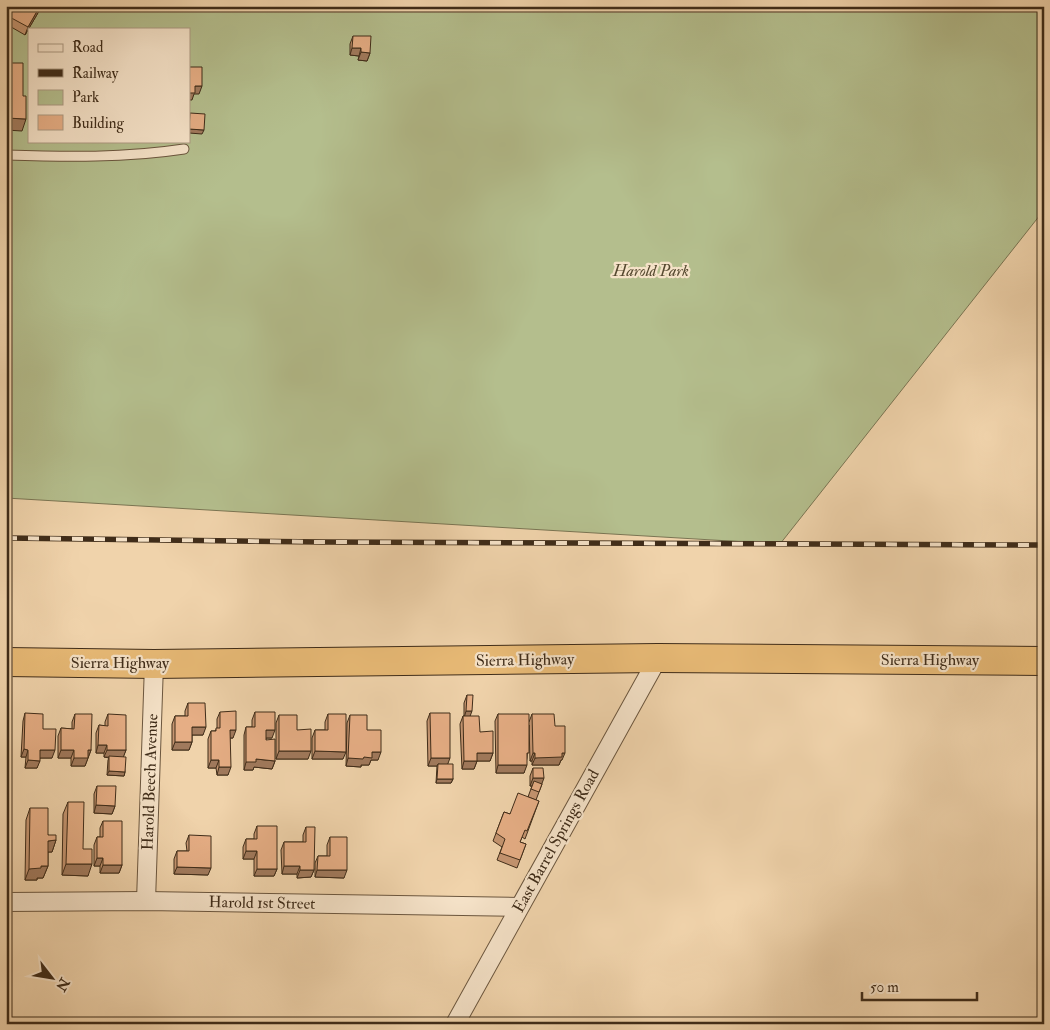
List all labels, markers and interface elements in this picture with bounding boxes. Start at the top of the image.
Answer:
legend [28,28,190,142]
text: Road [72,38,104,57]
text: Railway [72,64,119,83]
text: Park [72,88,99,107]
text: Building [72,114,124,133]
park label: Harold Park [612,261,689,281]
street label: Sierra Highway [476,649,575,671]
street label: Sierra Highway [881,650,980,670]
street label: Sierra Highway [71,653,170,673]
street label: Harold Beech Avenue [138,713,162,851]
street label: East Barrel Springs Road [508,766,605,917]
street label: Harold 1st Street [208,892,316,914]
north arrow [28,952,78,1002]
scale bar [862,970,978,1002]
text: N [52,974,74,995]
text: 50 m [870,978,899,997]

